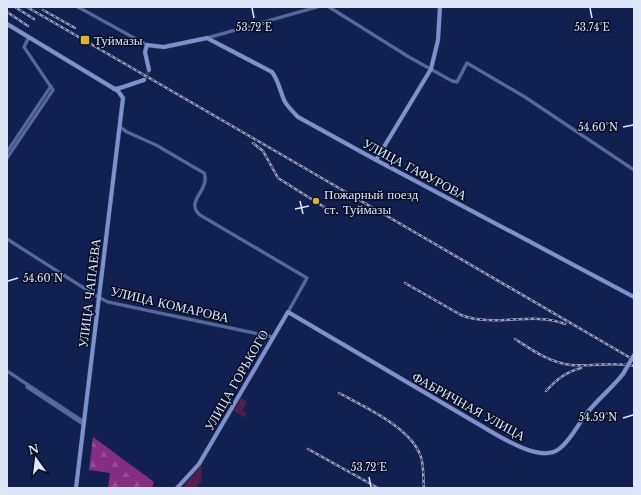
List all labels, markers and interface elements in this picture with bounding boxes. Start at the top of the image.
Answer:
text: 53.72°E [236,21,272,34]
text: 53.74°E [574,21,610,34]
place label: Туймазы [94,32,143,49]
marker: Туймазы [79,34,91,46]
text: 54.60°N [578,121,618,134]
street label: УЛИЦА ГАФУРОВА [360,135,470,204]
place label: Пожарный поезд ст. Туймазы [324,186,419,218]
marker: Пожарный поезд ст. Туймазы [311,196,321,206]
street label: УЛИЦА ЧАПАЕВА [74,237,105,349]
text: 54.60°N [23,272,63,285]
street label: УЛИЦА КОМАРОВА [109,283,231,327]
street label: УЛИЦА ГОРЬКОГО [201,327,272,434]
street label: ФАБРИЧНАЯ УЛИЦА [409,368,529,445]
text: 54.59°N [579,411,617,424]
north arrow [16,439,56,479]
text: N [27,441,41,457]
text: 53.72°E [351,461,387,474]

